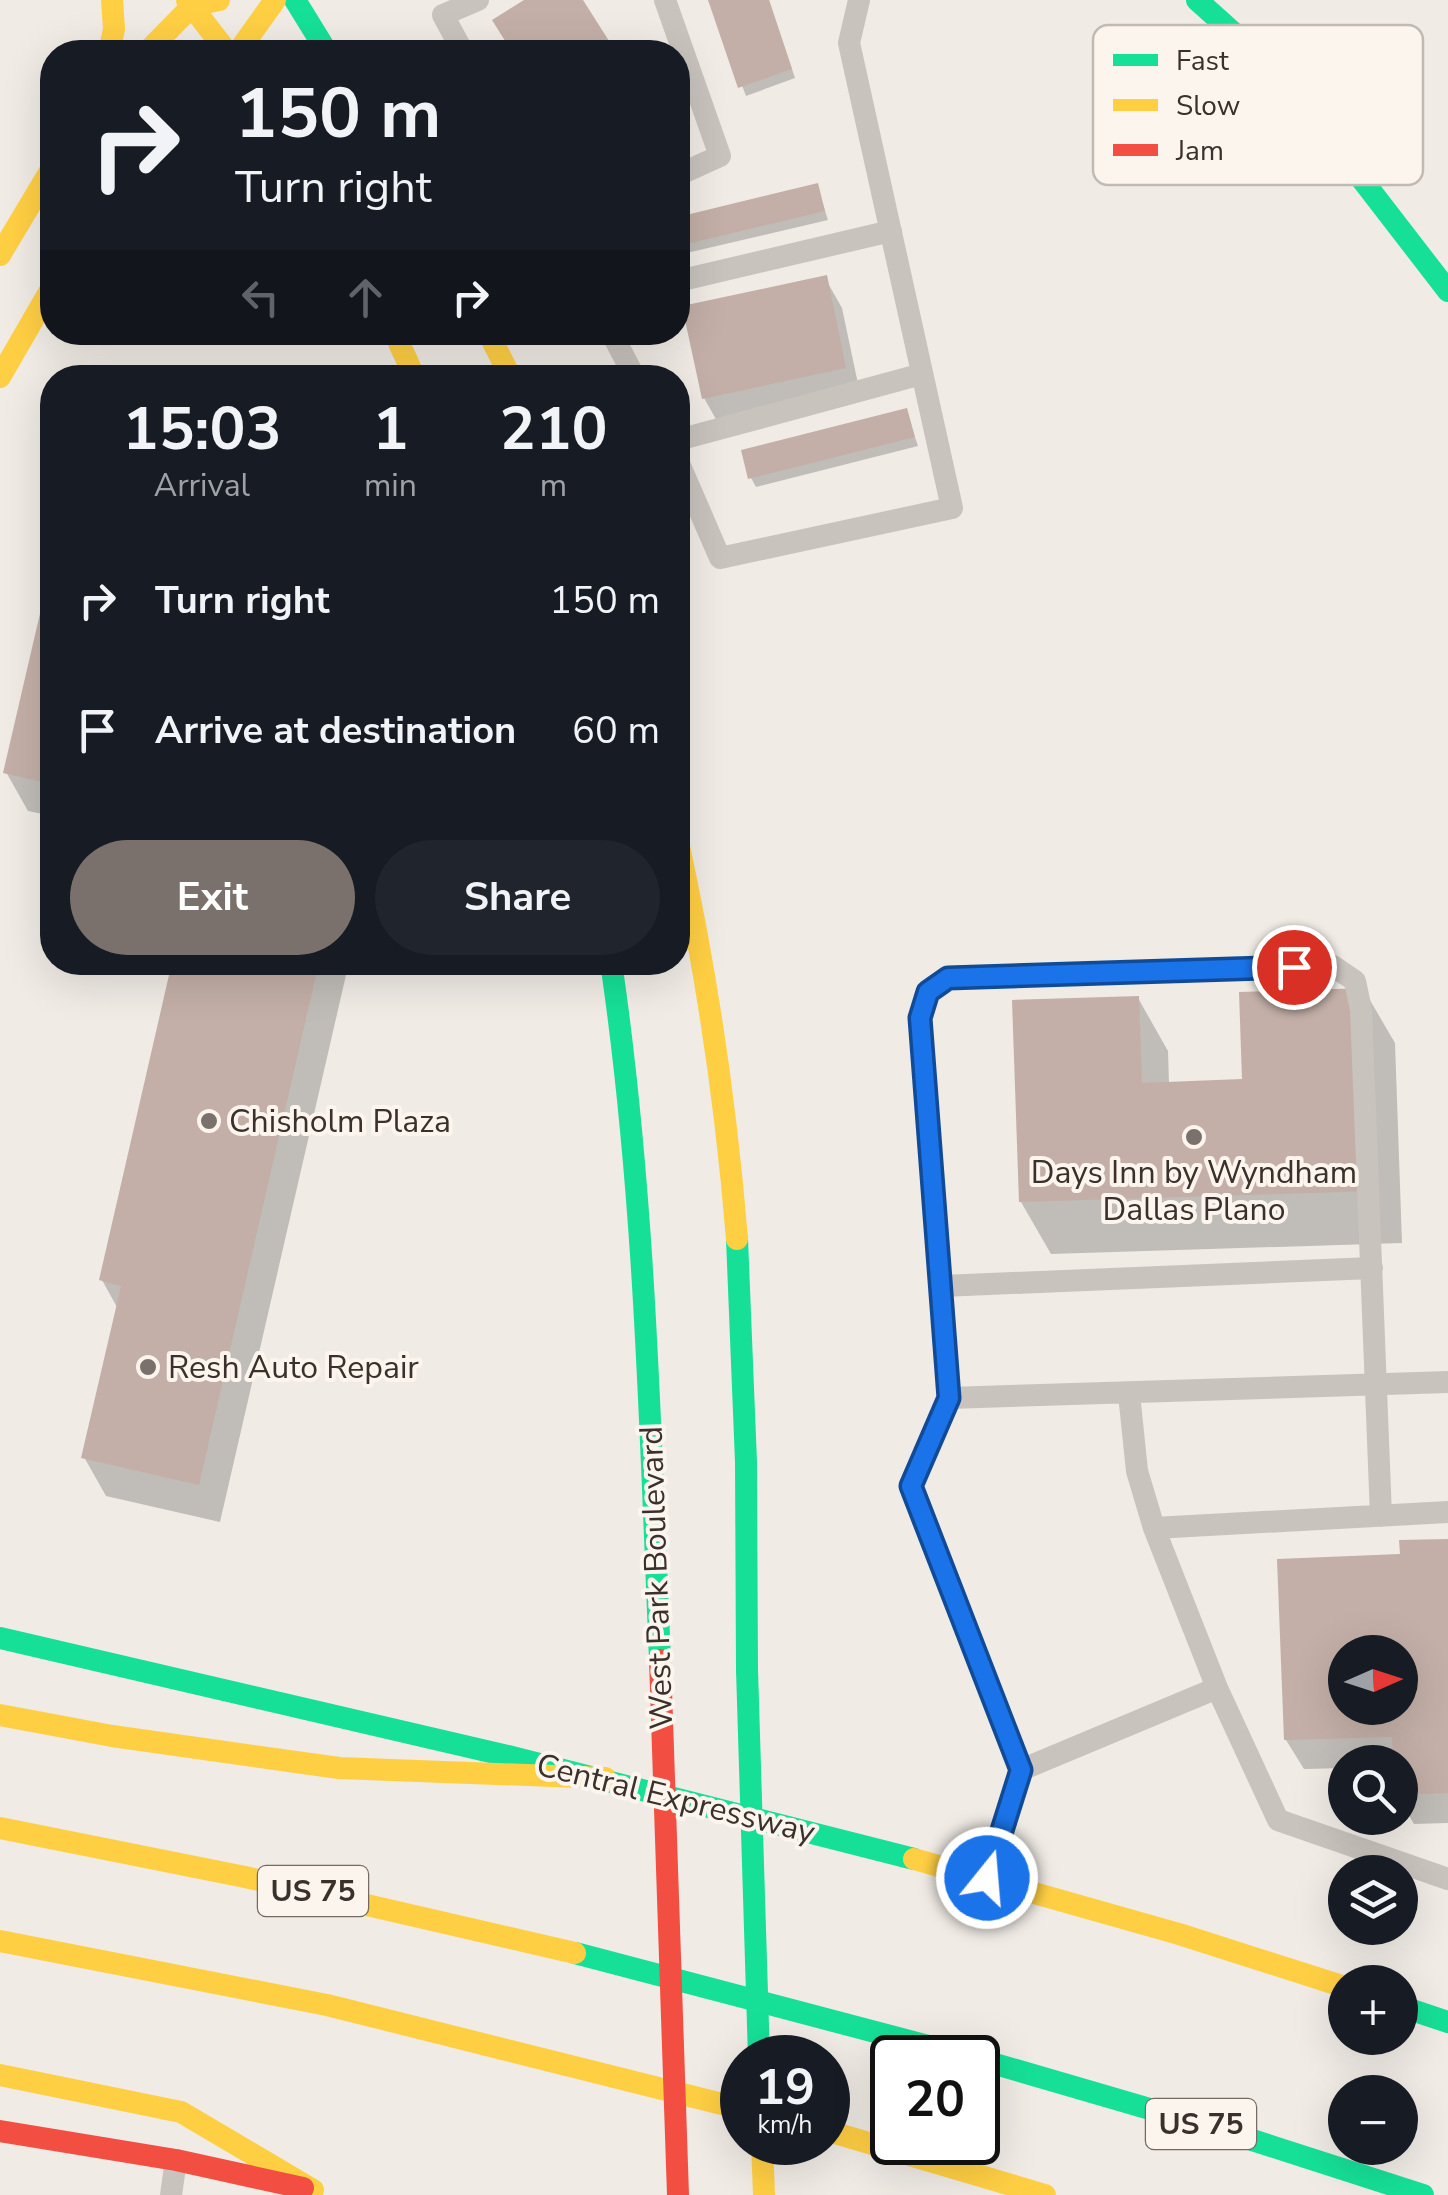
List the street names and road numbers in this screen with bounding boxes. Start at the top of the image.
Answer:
street label: West Park Boulevard [630,1425,683,1730]
street label: Central Expressway [532,1743,820,1854]
road number: US 75 [258,1866,368,1916]
road number: US 75 [1146,2099,1256,2149]

